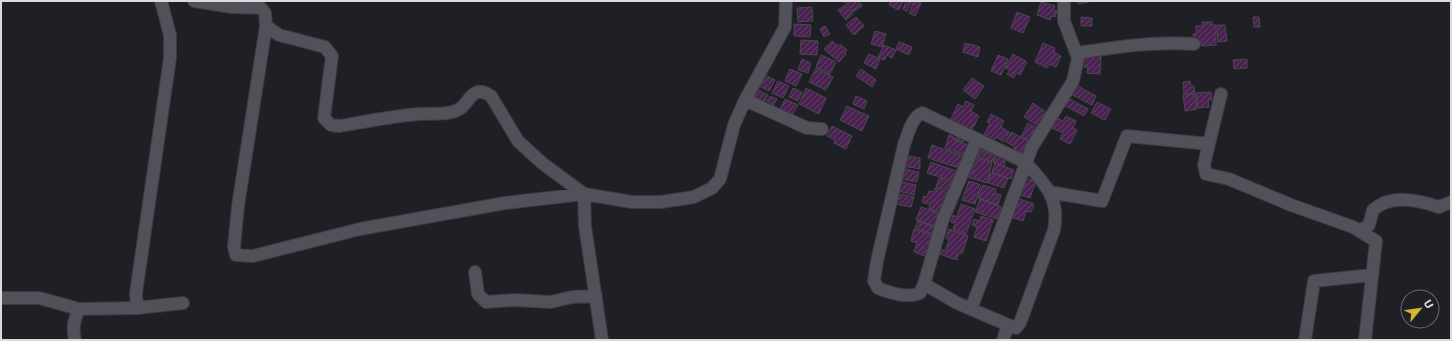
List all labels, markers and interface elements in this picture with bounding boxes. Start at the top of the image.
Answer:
north arrow [1400,289,1440,329]
text: U [1422,297,1437,311]

